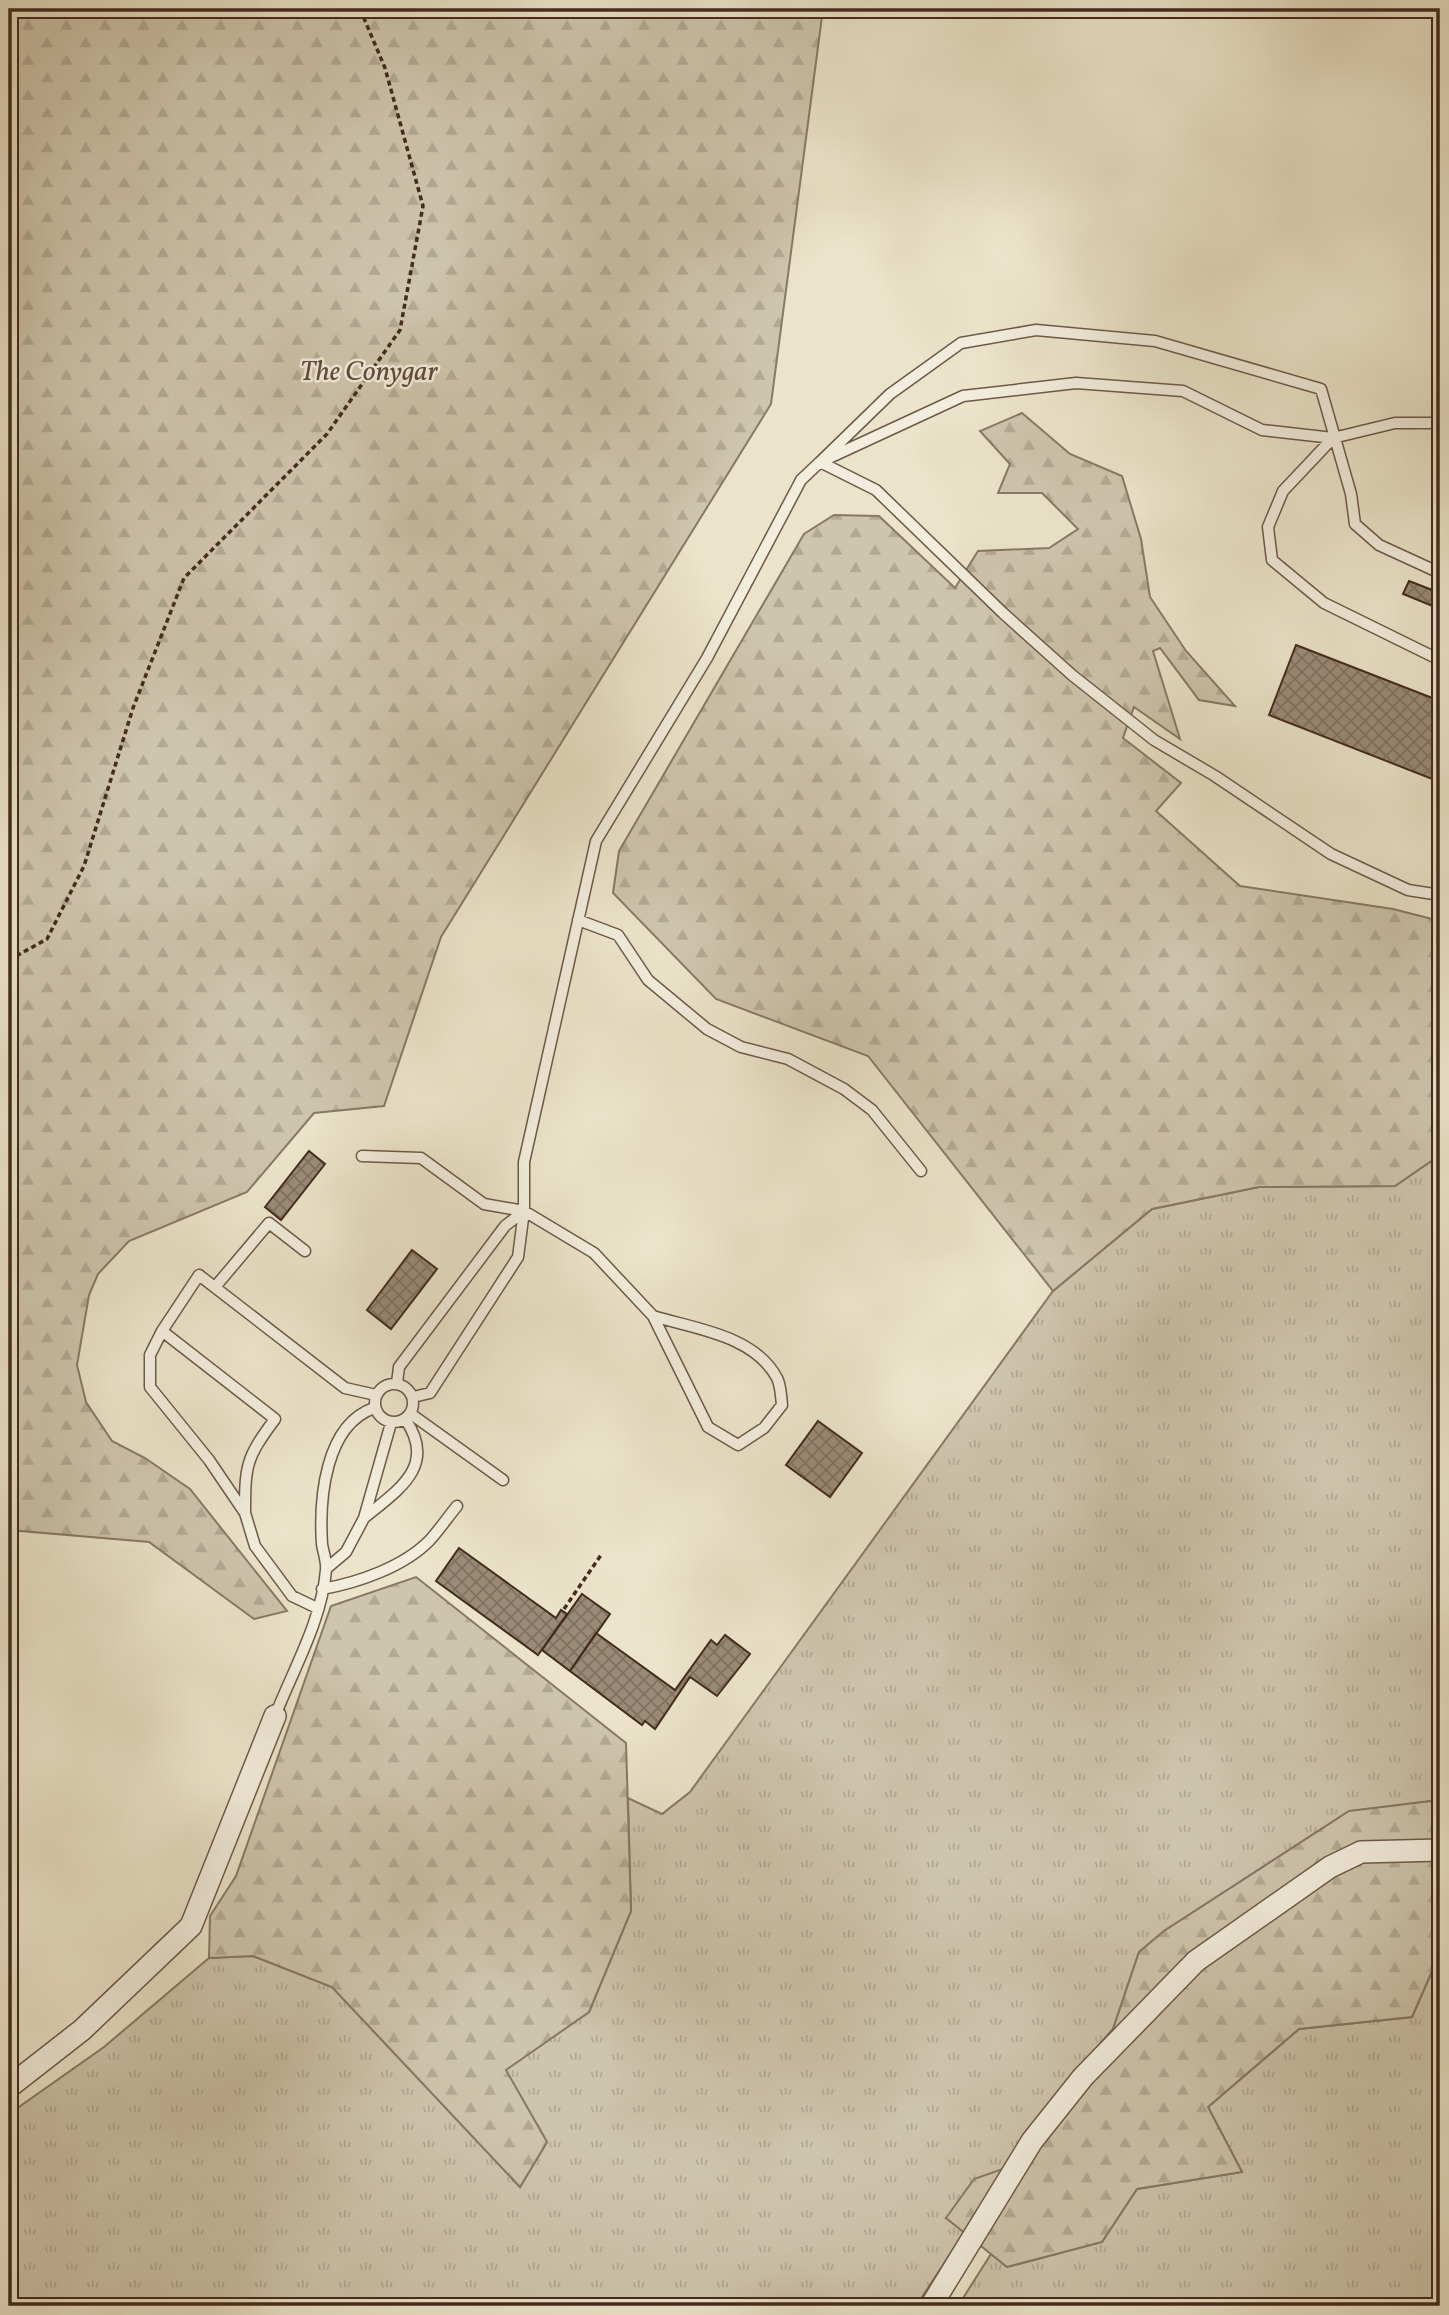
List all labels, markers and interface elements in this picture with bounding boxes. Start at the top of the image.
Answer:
park label: The Conygar [300,353,439,392]

